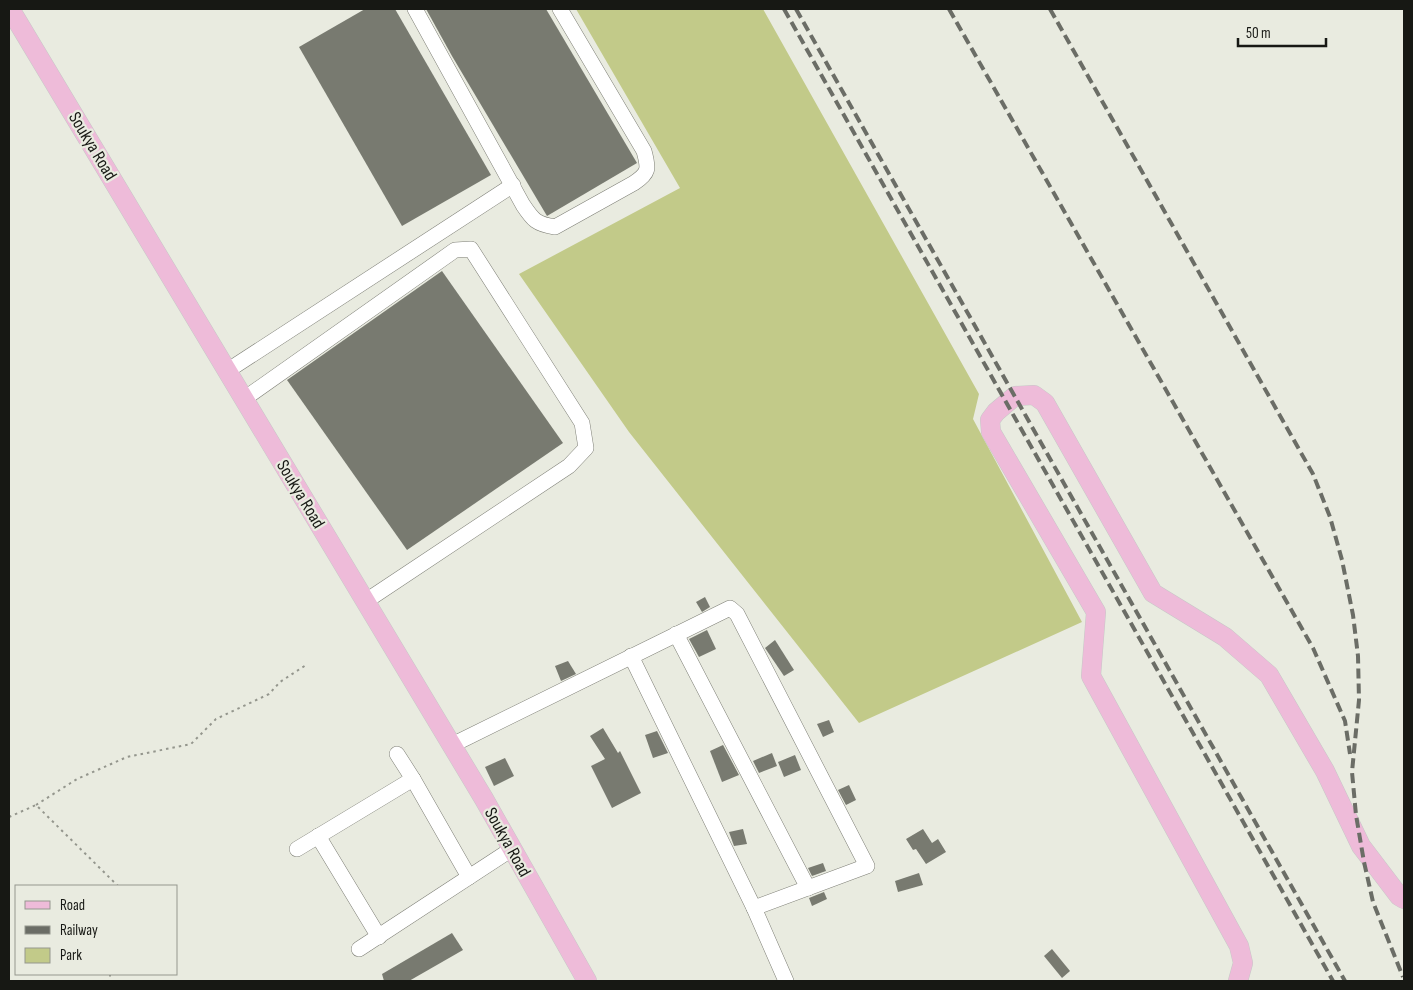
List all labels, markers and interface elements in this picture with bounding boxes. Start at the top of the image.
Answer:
scale bar [1238,15,1326,47]
text: 50 m [1246,24,1271,43]
street label: Soukya Road [64,108,121,184]
street label: Soukya Road [272,456,329,532]
street label: Soukya Road [480,804,535,881]
legend [15,885,178,975]
text: Road [60,896,85,915]
text: Railway [60,921,98,940]
text: Park [60,946,82,965]

